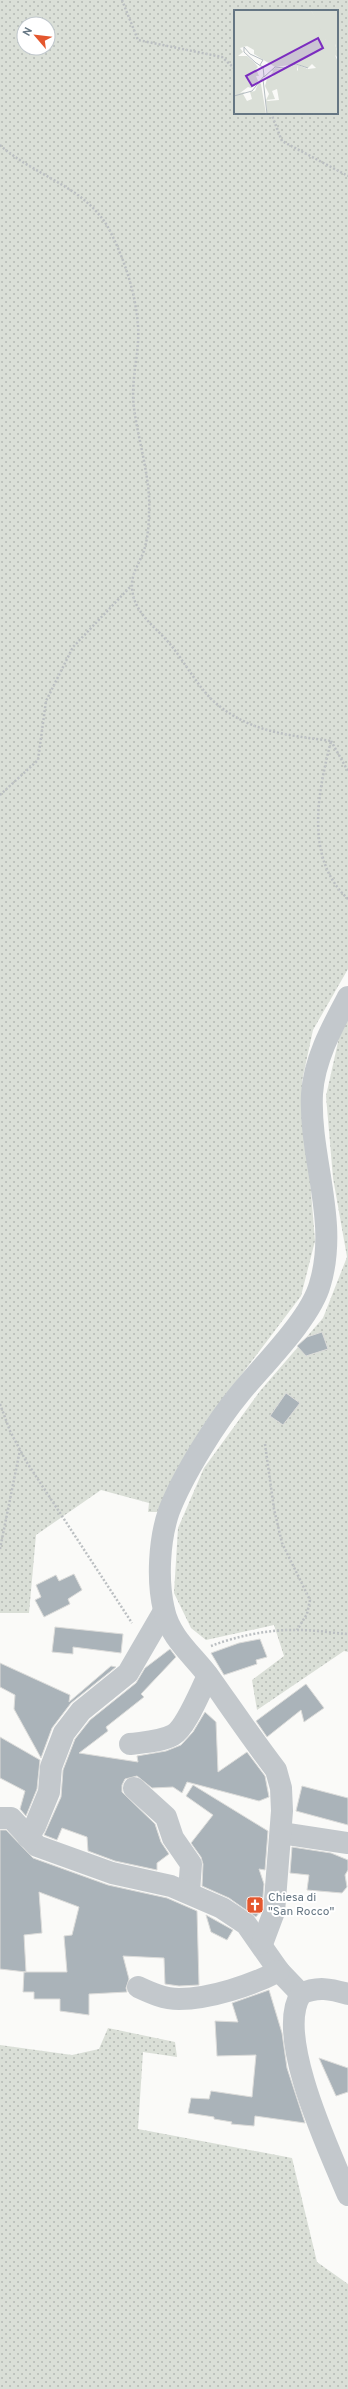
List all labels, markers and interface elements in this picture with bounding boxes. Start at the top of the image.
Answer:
inset map [234,10,338,114]
north arrow [16,16,56,56]
text: N [20,25,36,39]
place label: Chiesa di "San Rocco" [268,1890,335,1920]
church icon: Chiesa di "San Rocco" [245,1895,265,1915]

